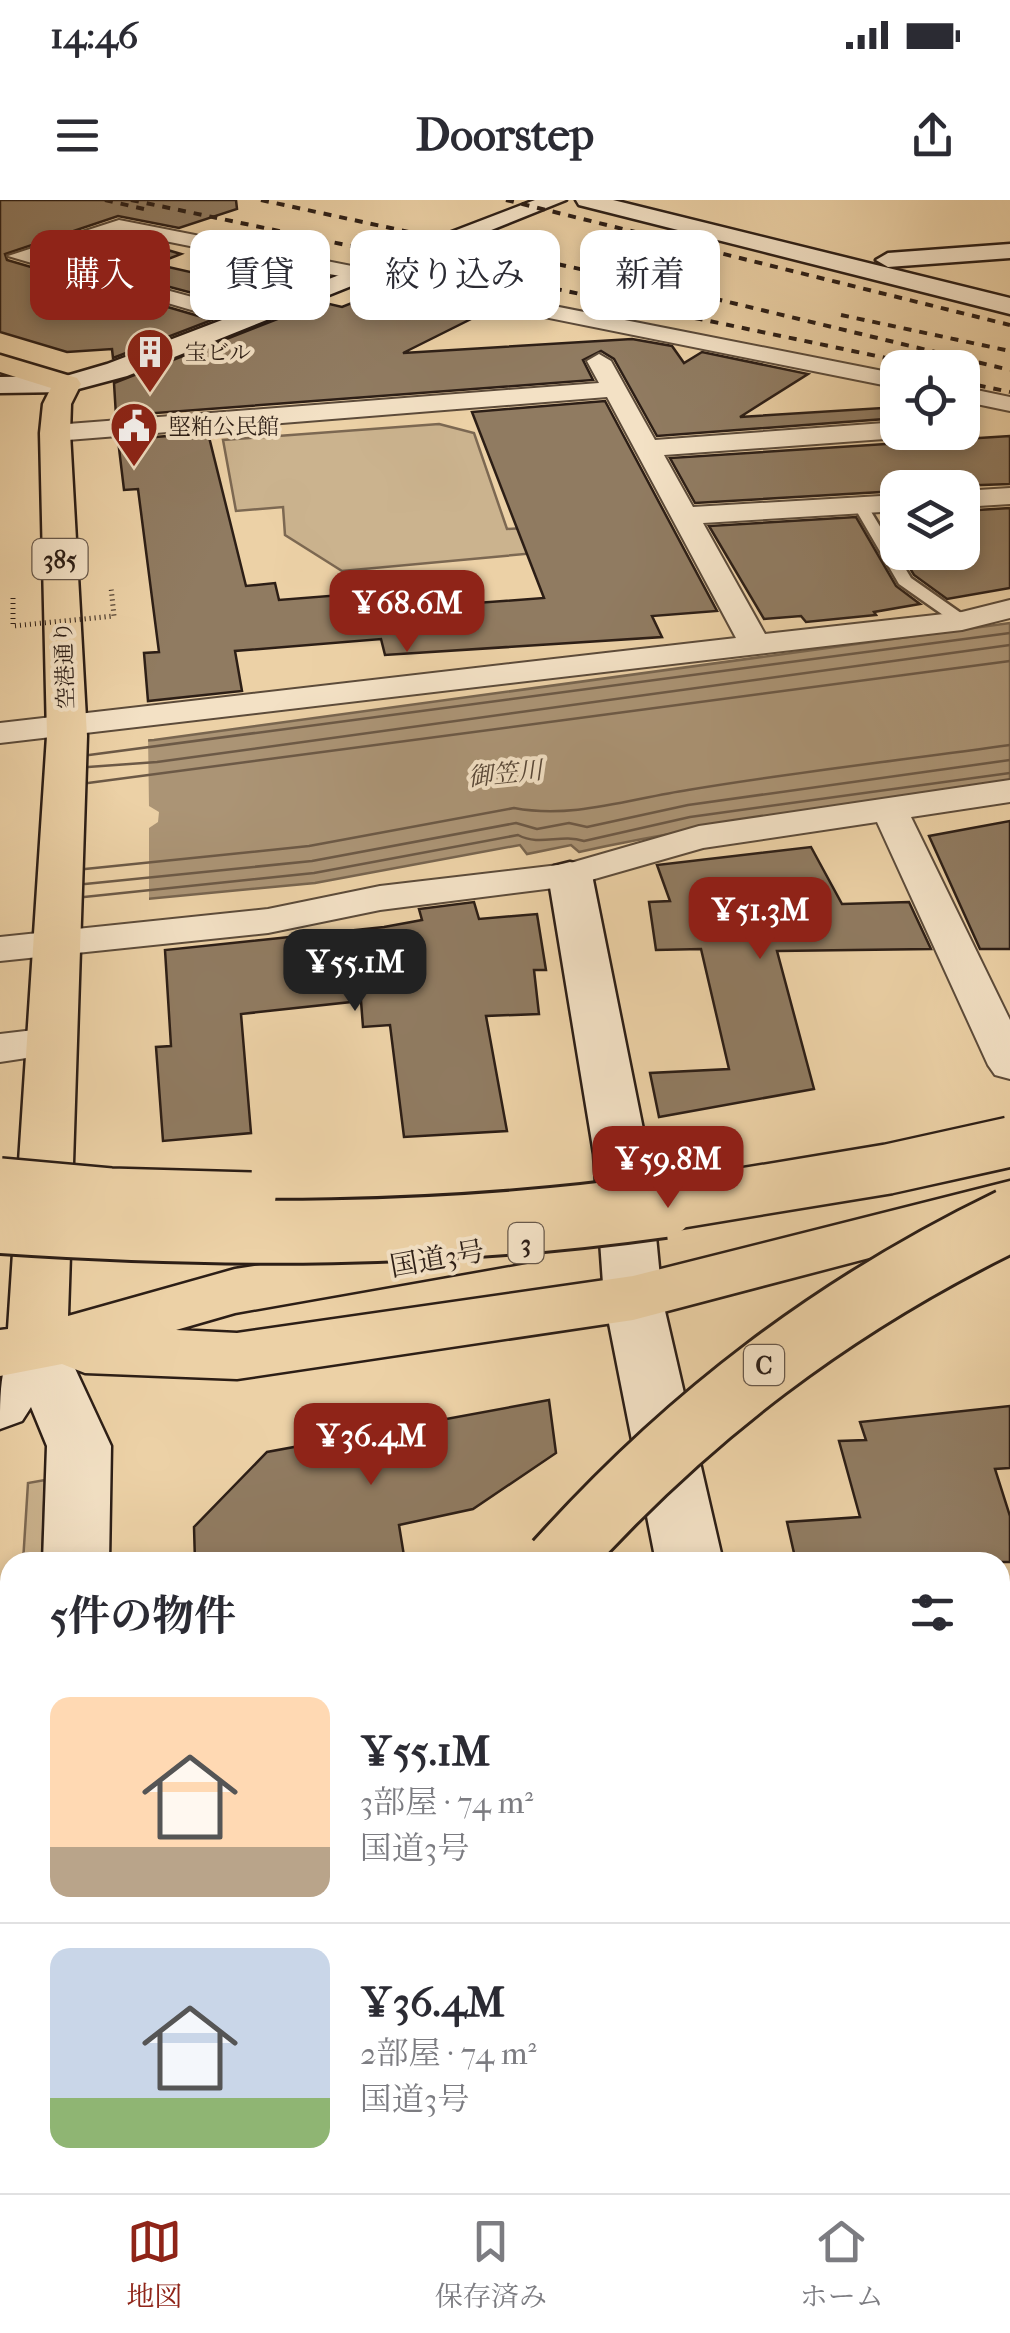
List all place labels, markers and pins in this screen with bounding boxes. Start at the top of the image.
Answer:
building icon: 宝ビル [124,326,176,394]
place label: 宝ビル [185,340,251,366]
public building icon: 堅粕公民館 [108,400,160,468]
place label: 堅粕公民館 [169,414,279,440]
pin: ¥68.6M [326,570,488,655]
pin: ¥51.3M [679,877,841,962]
pin: ¥55.1M [274,929,436,1014]
pin: ¥59.8M [587,1126,749,1211]
pin: ¥36.4M [290,1403,452,1488]

